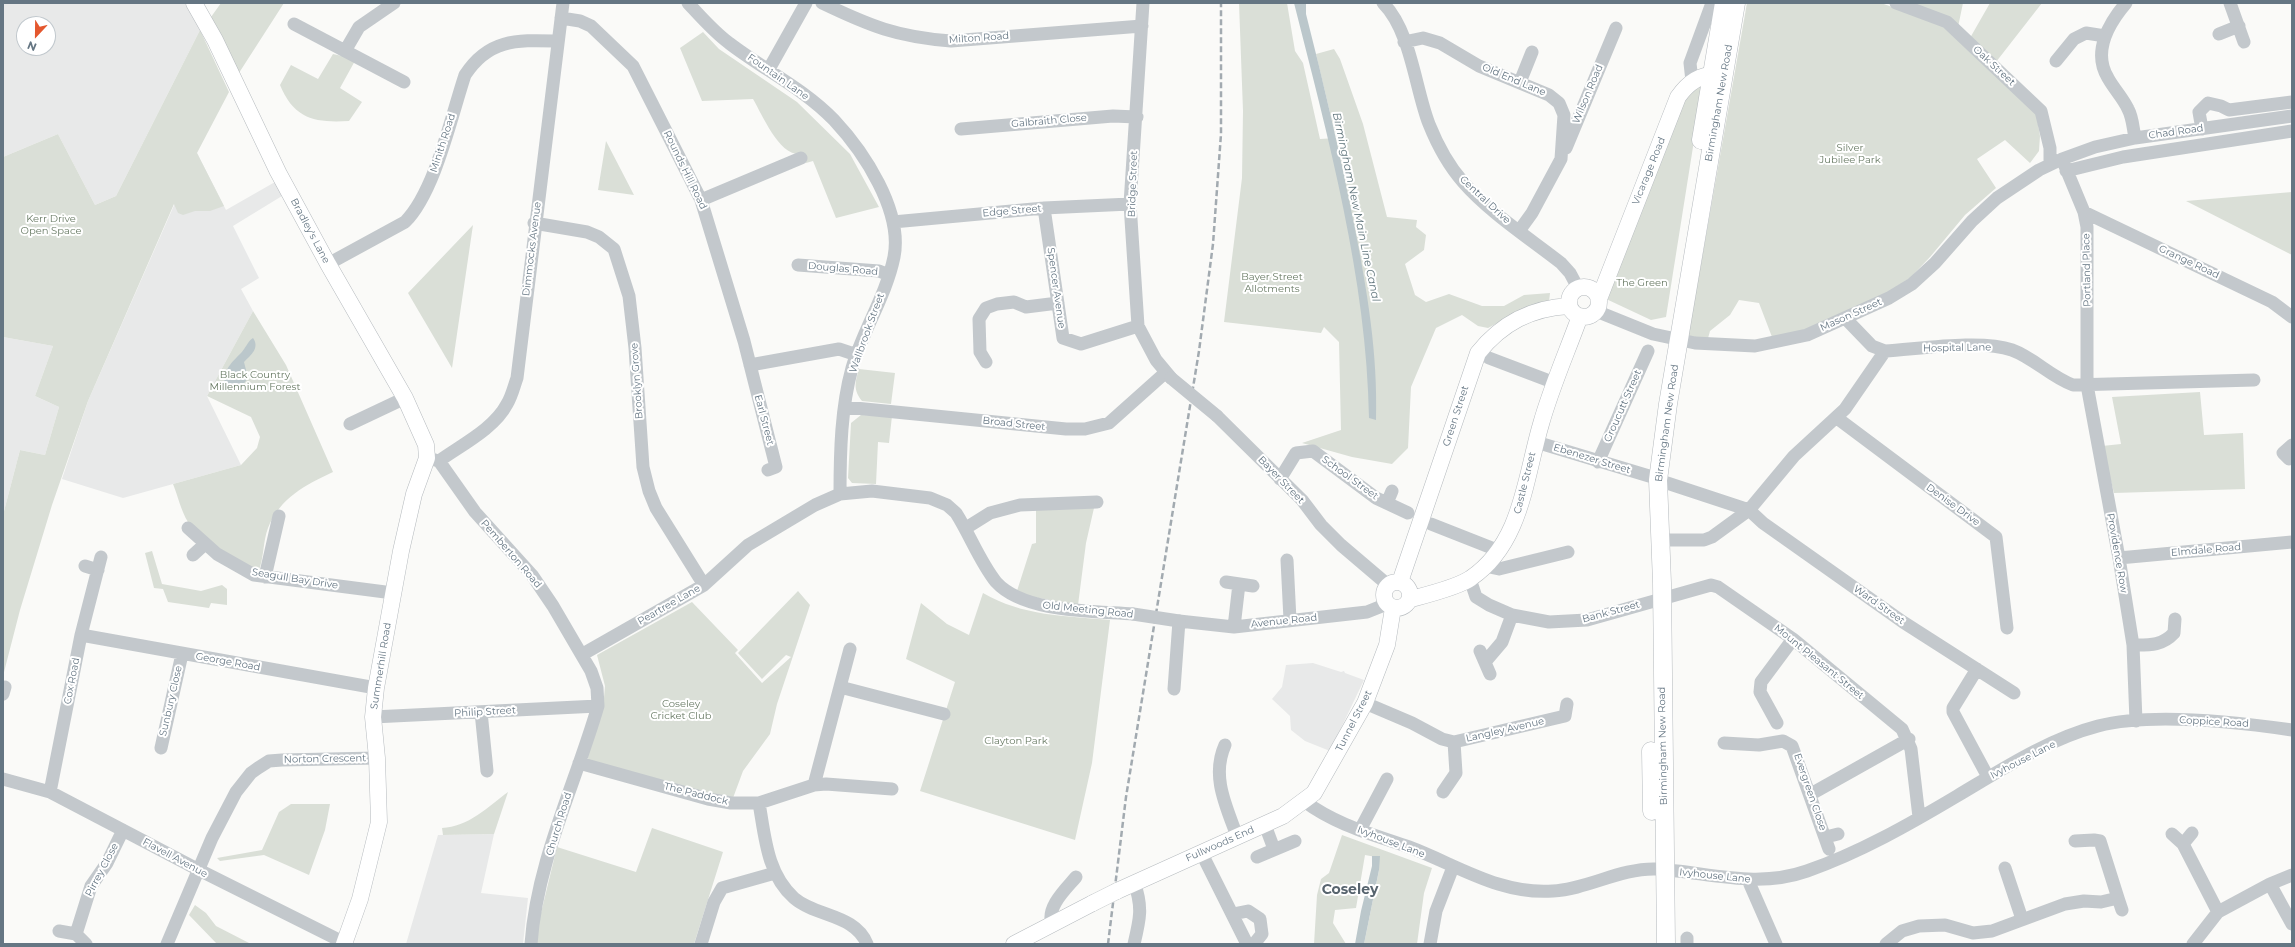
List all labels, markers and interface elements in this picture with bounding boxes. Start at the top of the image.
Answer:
north arrow [16,16,56,56]
street label: Milton Road [948,30,1010,46]
text: N [25,38,39,54]
street label: Oak Street [1970,43,2018,89]
street label: Birmingham New Road [1703,44,1735,162]
street label: Fountain Lane [745,51,811,103]
street label: Old End Lane [1480,61,1548,99]
street label: Wilson Road [1570,63,1606,125]
water label: Birmingham New Main Line Canal [1329,111,1383,303]
street label: Minith Road [428,112,458,174]
street label: Galbraith Close [1011,112,1087,130]
street label: Chad Road [2148,122,2204,142]
street label: Rounds Hill Road [661,129,709,211]
street label: Vicarage Road [1630,135,1668,207]
park label: Silver Jubilee Park [1819,142,1881,166]
street label: Bridge Street [1126,150,1140,218]
street label: Central Drive [1457,174,1513,226]
street label: Bradley's Lane [288,196,332,266]
street label: Dimmocks Avenue [520,201,544,297]
street label: Edge Street [982,202,1042,220]
park label: Kerr Drive Open Space [21,213,81,236]
street label: Portland Place [2080,233,2094,307]
street label: Grange Road [2157,243,2221,281]
street label: Spencer Avenue [1044,247,1068,329]
street label: Douglas Road [807,260,879,278]
park label: Bayer Street Allotments [1241,271,1303,294]
park label: The Green [1616,277,1668,289]
street label: Wallbrook Street [847,292,887,374]
street label: Mason Street [1818,296,1884,334]
street label: Hospital Lane [1923,341,1991,355]
street label: Brooklyn Grove [628,342,646,420]
street label: Birmingham New Road [1653,363,1681,483]
street label: Groucutt Street [1602,368,1644,444]
park label: Black Country Millennium Forest [209,369,301,392]
street label: Green Street [1441,384,1471,448]
street label: Earl Street [751,393,777,447]
street label: Broad Street [982,415,1046,433]
street label: Ebenezer Street [1552,442,1632,476]
street label: Castle Street [1512,451,1538,515]
street label: Bayer Street [1255,454,1307,506]
street label: School Street [1320,454,1380,502]
street label: Denise Drive [1924,481,1982,529]
street label: Providence Row [2104,512,2130,594]
street label: Pemberton Road [478,517,544,591]
street label: Elmdale Road [2171,541,2241,559]
street label: Seagull Bay Drive [251,566,339,592]
street label: Peartree Lane [636,582,702,628]
street label: Ward Street [1851,583,1907,627]
street label: Old Meeting Road [1042,599,1134,621]
street label: Bank Street [1581,599,1641,625]
street label: Avenue Road [1250,612,1318,630]
street label: Summerhill Road [368,622,394,710]
street label: Mount Pleasant Street [1772,622,1866,702]
street label: George Road [195,650,261,674]
street label: Cox Road [62,657,82,705]
street label: Sunbury Close [157,665,185,737]
street label: Birmingham New Road [1656,687,1670,805]
street label: Tunnel Street [1333,688,1375,754]
park label: Coseley Cricket Club [650,698,712,722]
street label: Philip Street [454,704,516,720]
street label: Coppice Road [2179,714,2249,730]
street label: Langley Avenue [1465,715,1545,745]
park label: Clayton Park [984,735,1048,747]
street label: Ivyhouse Lane [1988,738,2058,782]
street label: Norton Crescent [284,752,366,766]
street label: Evergreen Close [1791,752,1829,832]
street label: The Paddock [663,780,729,808]
street label: Church Road [544,791,574,857]
street label: Fullwoods End [1184,823,1256,865]
street label: Ivyhouse Lane [1355,824,1427,860]
street label: Flavell Avenue [140,836,210,880]
street label: Pirrey Close [83,841,121,899]
street label: Ivyhouse Lane [1679,866,1751,886]
district label: Coseley [1322,882,1378,898]

